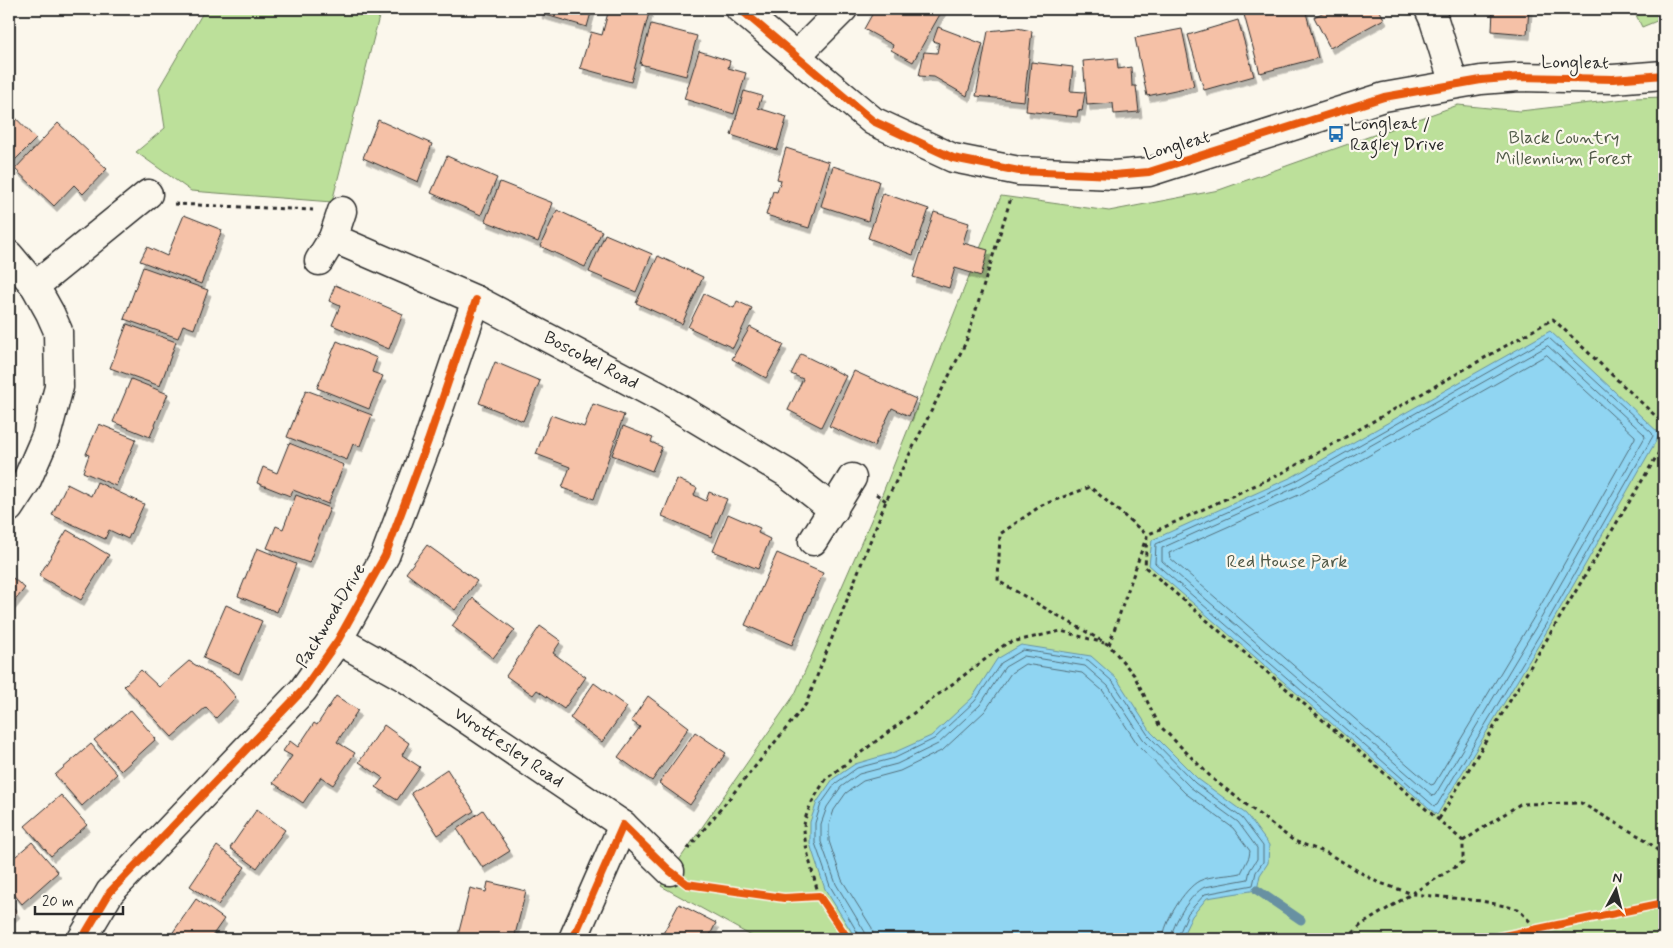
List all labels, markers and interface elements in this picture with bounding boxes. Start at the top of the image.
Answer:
street label: Longleat [1541,50,1609,77]
place label: Longleat / Ragley Drive [1350,112,1444,159]
bus stop icon: Longleat / Ragley Drive [1326,124,1346,144]
street label: Longleat [1141,125,1213,168]
park label: Black Country Millennium Forest [1496,126,1633,171]
street label: Boscobel Road [539,326,643,396]
park label: Red House Park [1227,550,1347,574]
street label: Packwood Drive [290,559,372,673]
street label: Wrottesley Road [449,702,568,794]
north arrow [1590,866,1640,916]
text: N [1612,869,1623,888]
scale bar [35,883,122,915]
text: 20 m [42,892,74,912]

